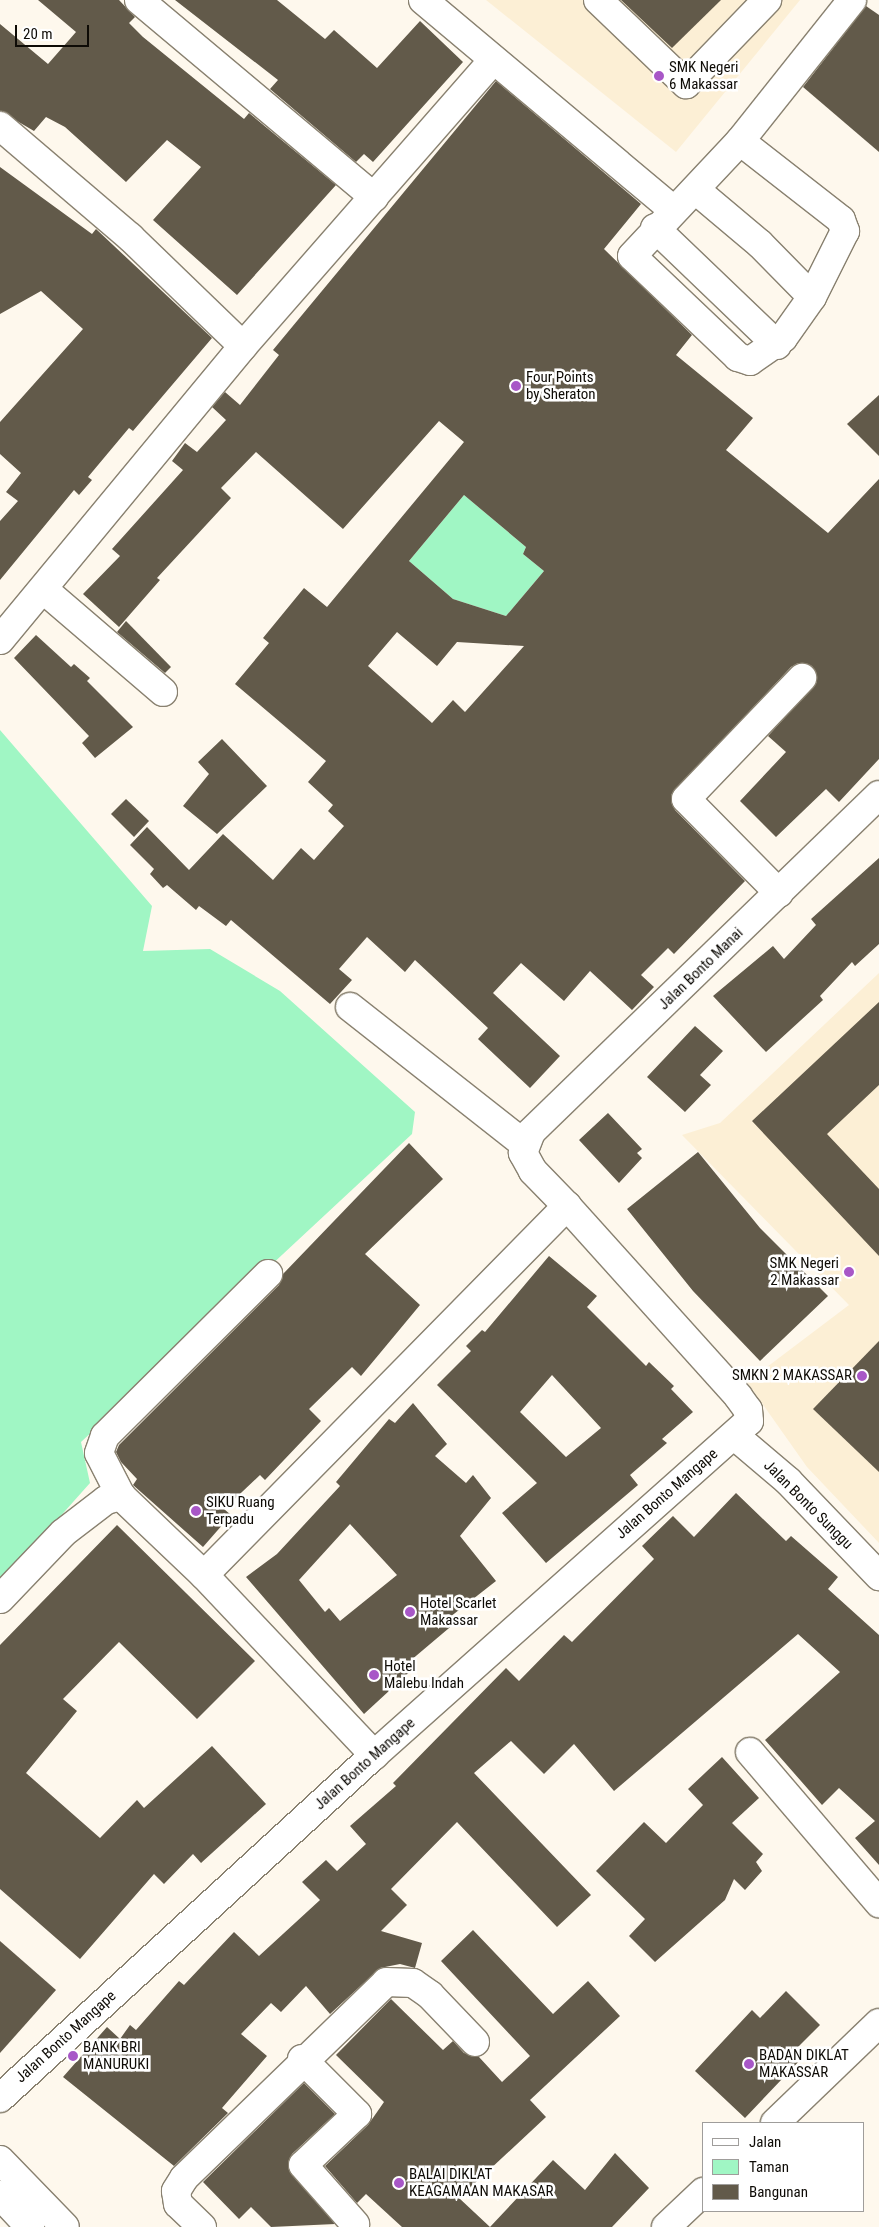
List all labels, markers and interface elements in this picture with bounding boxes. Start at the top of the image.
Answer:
scale bar [18,15,91,47]
text: 20 m [23,25,53,43]
place label: SMK Negeri 6 Makassar [669,58,738,93]
marker: SMK Negeri 6 Makassar [653,70,665,82]
place label: Four Points by Sheraton [526,368,596,403]
marker: Four Points by Sheraton [510,380,522,392]
street label: Jalan Bonto Manai [655,924,747,1014]
place label: SMK Negeri 2 Makassar [770,1254,839,1289]
marker: SMK Negeri 2 Makassar [843,1266,855,1278]
place label: SMKN 2 MAKASSAR [732,1367,852,1385]
marker: SMKN 2 MAKASSAR [856,1370,868,1382]
street label: Jalan Bonto Mangape [612,1445,722,1543]
street label: Jalan Bonto Sunggu [760,1457,856,1553]
place label: SIKU Ruang Terpadu [206,1493,275,1528]
marker: SIKU Ruang Terpadu [190,1505,202,1517]
place label: Hotel Scarlet Makassar [420,1594,497,1629]
marker: Hotel Scarlet Makassar [404,1606,416,1618]
place label: Hotel Malebu Indah [384,1657,464,1692]
marker: Hotel Malebu Indah [368,1669,380,1681]
street label: Jalan Bonto Mangape [311,1714,419,1814]
street label: Jalan Bonto Mangape [12,1987,120,2087]
place label: BANK BRI MANURUKI [83,2038,149,2073]
place label: BADAN DIKLAT MAKASSAR [759,2046,849,2081]
marker: BANK BRI MANURUKI [67,2050,79,2062]
marker: BADAN DIKLAT MAKASSAR [743,2058,755,2070]
legend [702,2122,864,2212]
text: Jalan [749,2133,781,2151]
text: Taman [749,2158,789,2176]
place label: BALAI DIKLAT KEAGAMAAN MAKASAR [409,2165,554,2200]
marker: BALAI DIKLAT KEAGAMAAN MAKASAR [393,2177,405,2189]
text: Bangunan [749,2183,808,2201]

